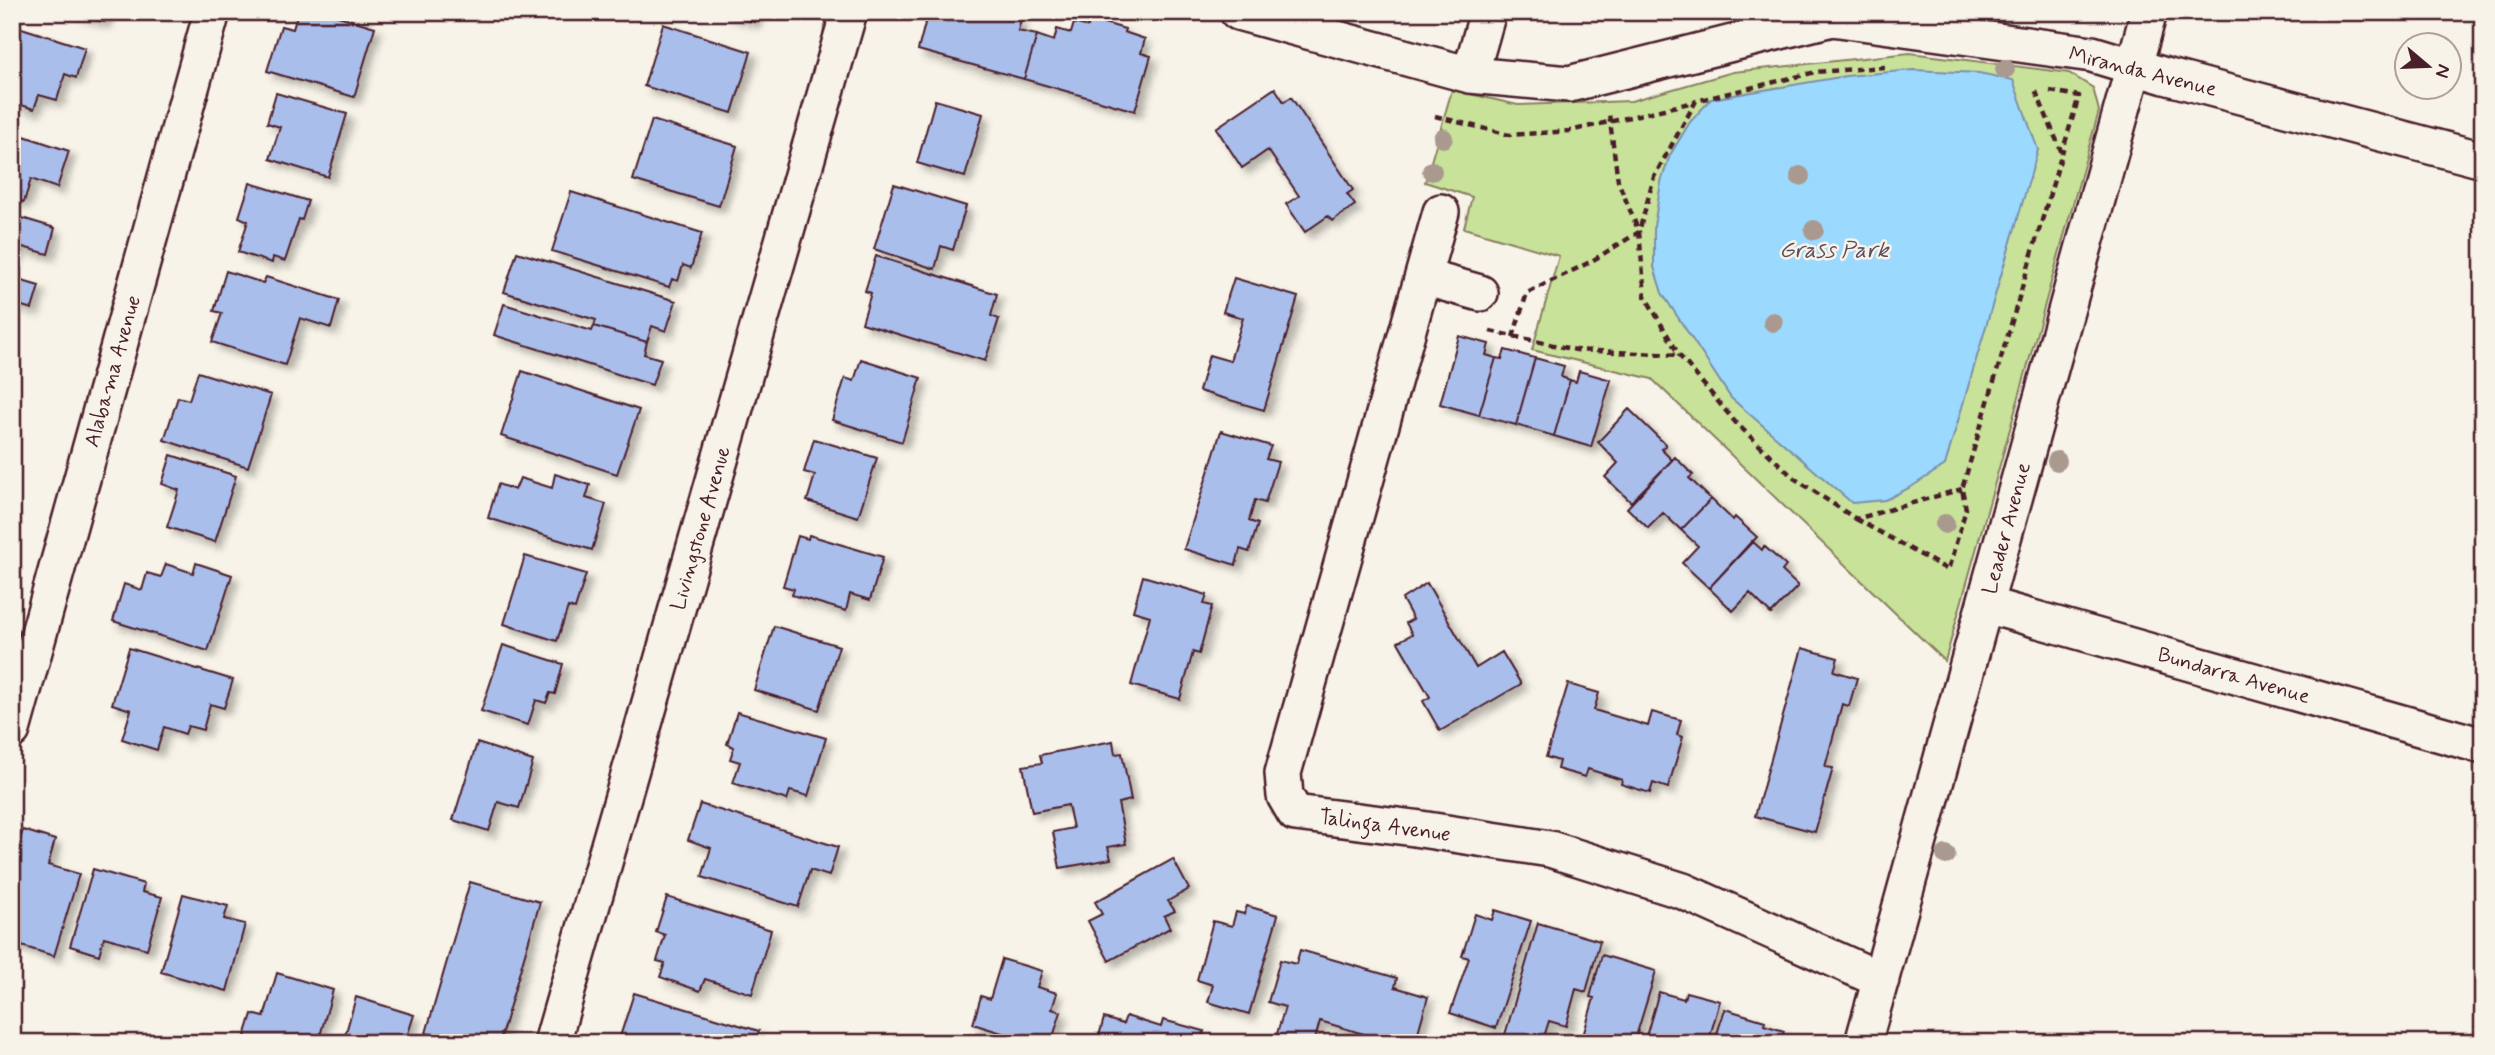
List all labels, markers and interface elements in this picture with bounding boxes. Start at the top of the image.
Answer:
north arrow [2394,32,2464,102]
street label: Miranda Avenue [2066,40,2220,104]
text: N [2429,61,2457,81]
water label: Grass Park [1779,236,1890,266]
street label: Alabama Avenue [78,292,148,450]
street label: Livingstone Avenue [664,443,738,613]
street label: Leader Avenue [1976,459,2038,597]
street label: Bundarra Avenue [2154,641,2313,711]
street label: Talinga Avenue [1317,803,1452,851]

